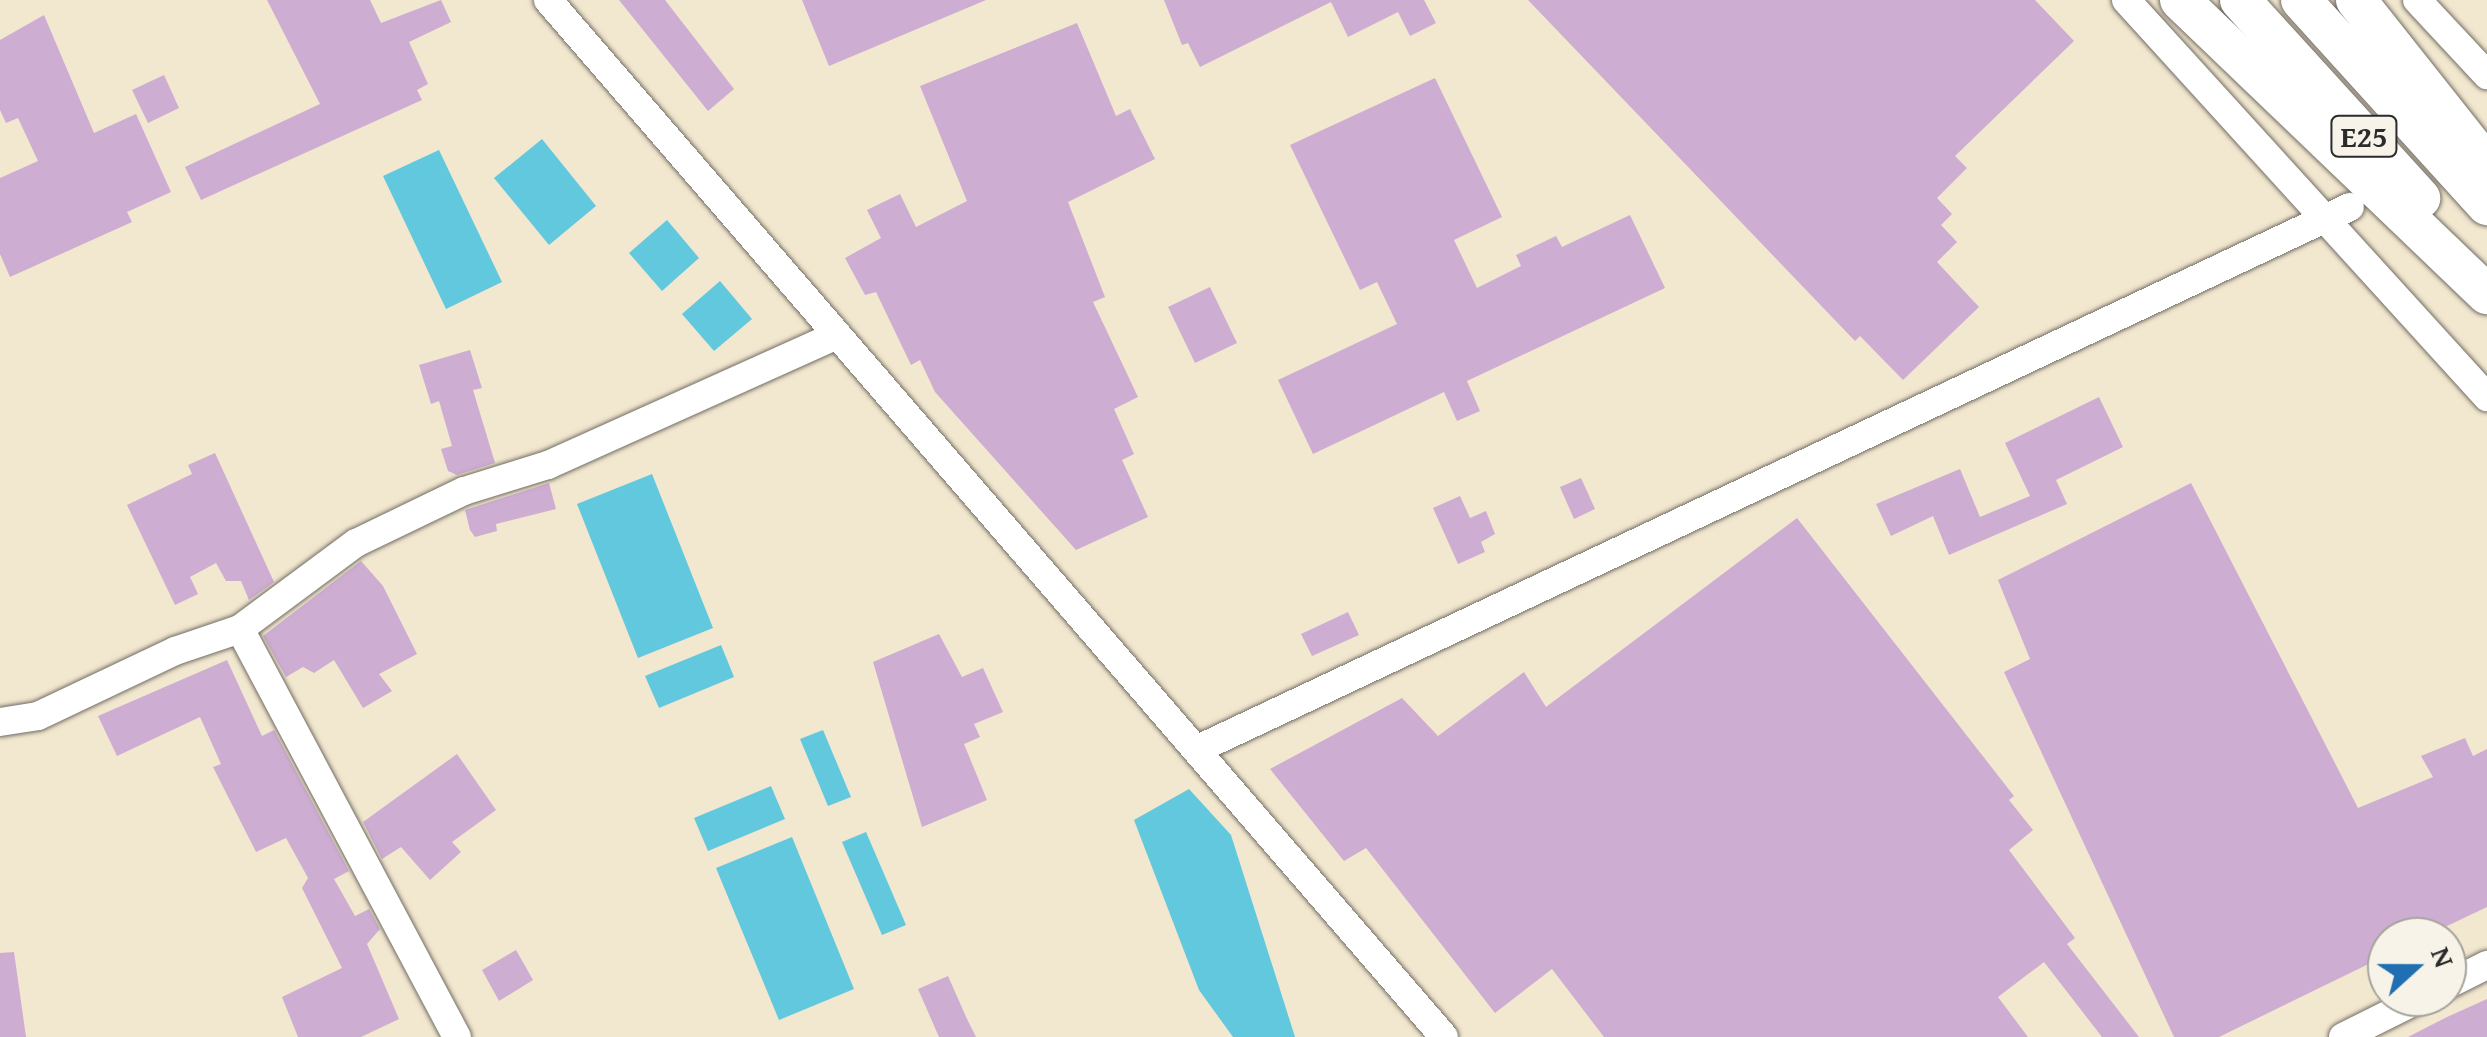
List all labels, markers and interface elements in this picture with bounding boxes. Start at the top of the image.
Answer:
road number: E25 [2329,111,2399,161]
north arrow [2367,917,2467,1017]
text: N [2421,941,2466,973]

